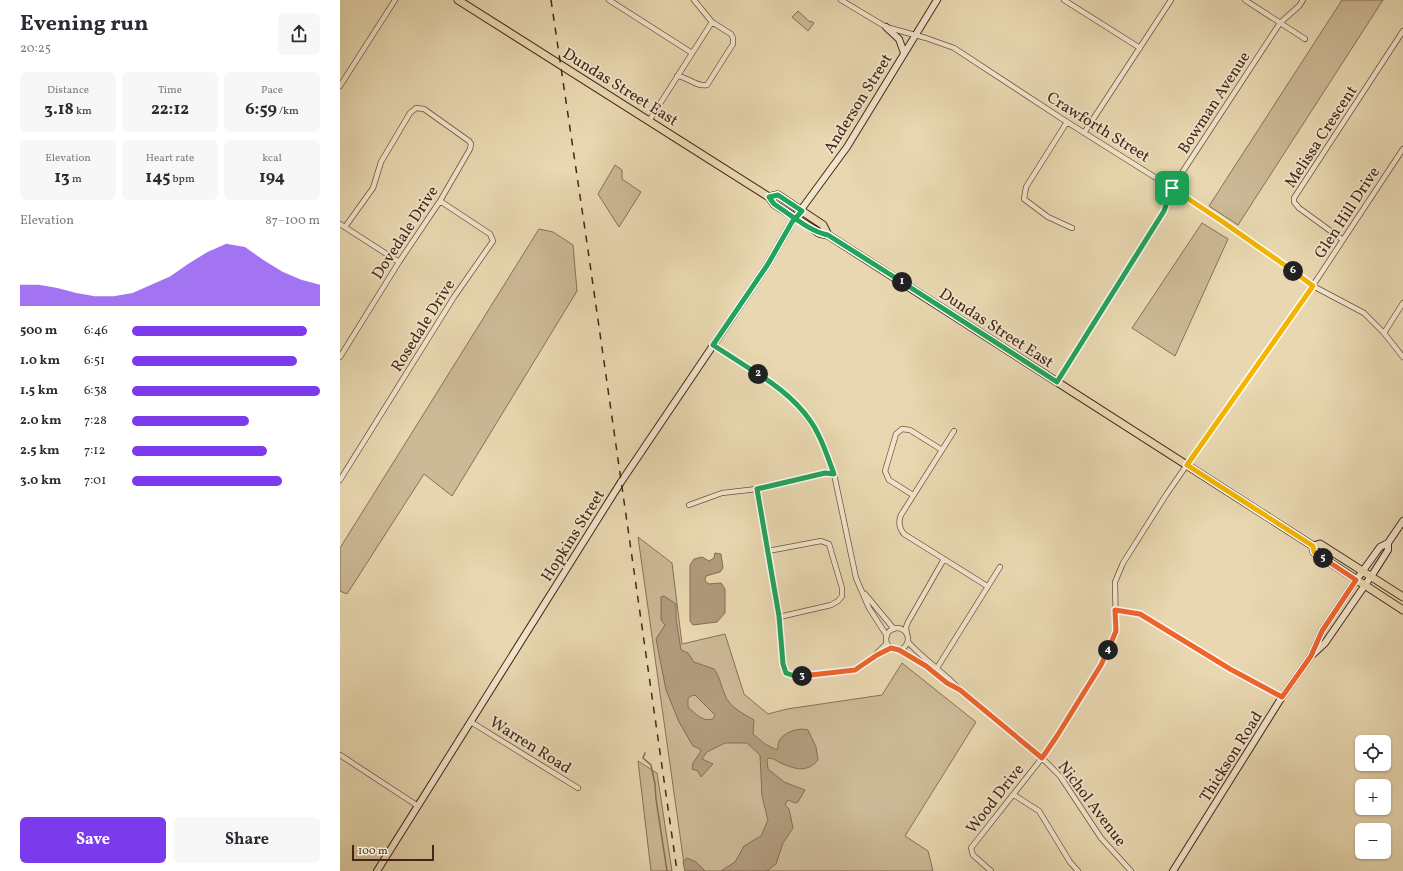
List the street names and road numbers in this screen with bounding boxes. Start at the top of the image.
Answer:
street label: Dundas Street East [558,43,682,132]
street label: Bowman Avenue [1173,48,1256,159]
street label: Anderson Street [819,49,898,158]
street label: Melissa Crescent [1280,81,1363,193]
street label: Crawforth Street [1042,87,1154,168]
street label: Glen Hill Drive [1310,163,1386,263]
street label: Dovedale Drive [367,182,444,284]
street label: Rosedale Drive [386,276,461,376]
street label: Dundas Street East [934,283,1058,374]
street label: Hopkins Street [537,486,611,586]
street label: Thickson Road [1195,708,1268,807]
street label: Warren Road [485,712,575,780]
street label: Nichol Avenue [1052,757,1131,851]
street label: Wood Drive [961,760,1030,839]

